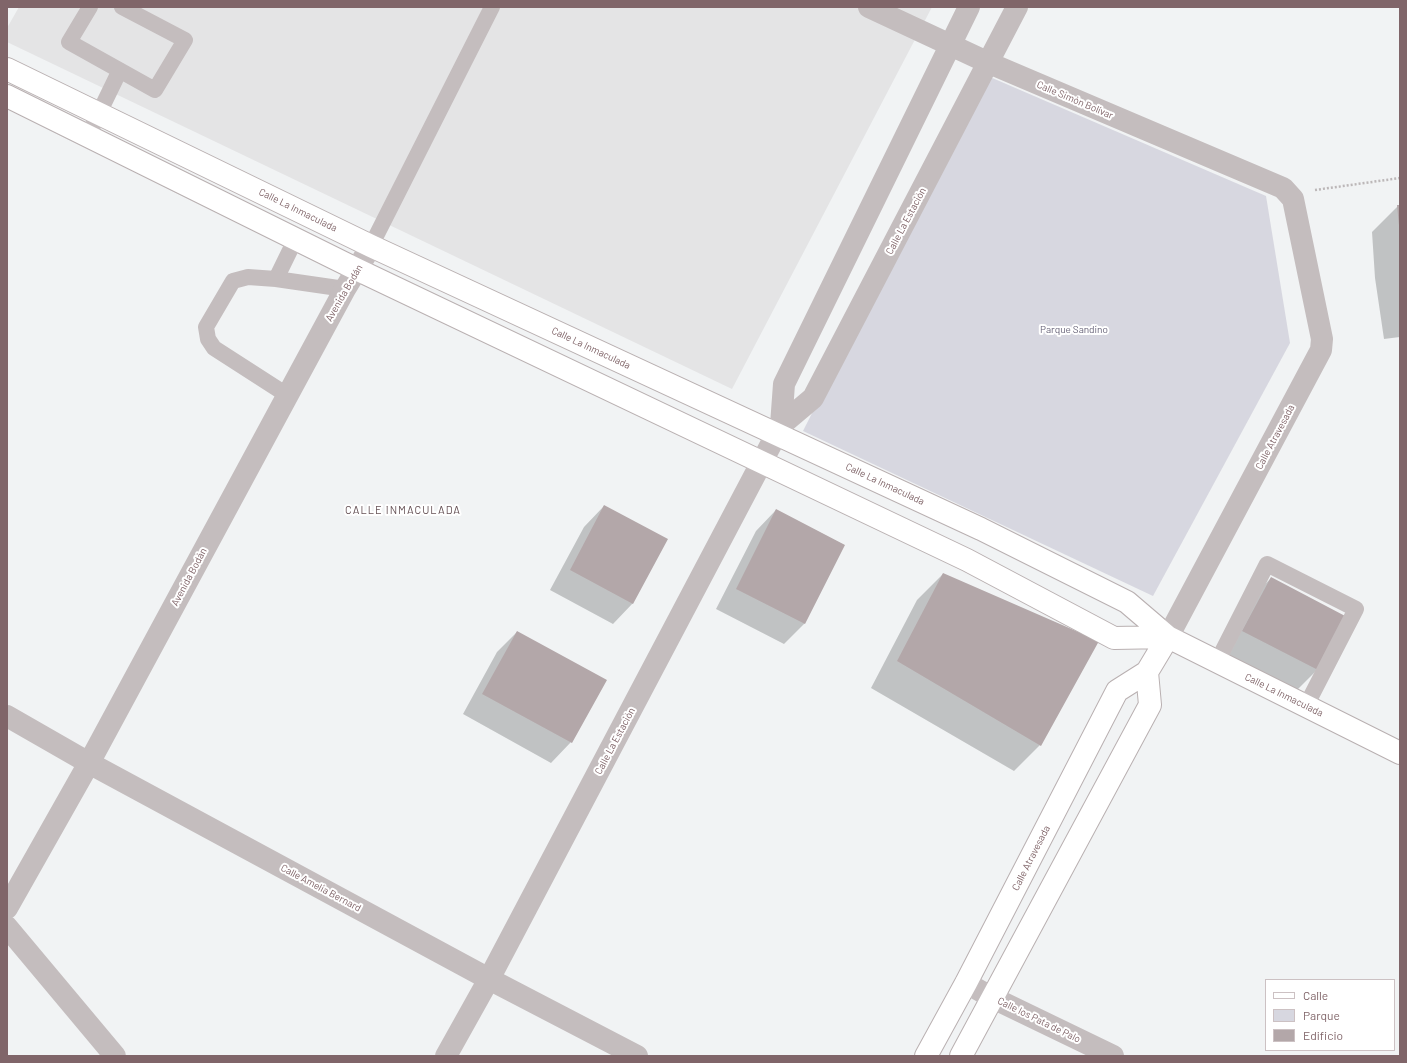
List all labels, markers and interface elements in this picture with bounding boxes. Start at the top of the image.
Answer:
street label: Calle Simón Bolívar [1035,78,1115,122]
street label: Calle La Inmaculada [257,186,339,234]
street label: Calle La Estación [883,186,929,256]
street label: Avenida Bodán [323,262,365,324]
street label: Calle La Inmaculada [550,324,632,372]
park label: Parque Sandino [1040,324,1108,336]
street label: Calle Atravesada [1253,403,1297,471]
street label: Calle La Inmaculada [844,460,926,508]
district label: CALLE INMACULADA [345,503,461,517]
street label: Avenida Bodán [169,546,209,608]
street label: Calle La Inmaculada [1243,671,1325,719]
street label: Calle La Estación [592,706,638,776]
street label: Calle Atravesada [1009,823,1053,893]
street label: Calle Amelia Bernard [279,862,363,914]
legend [1265,979,1395,1051]
text: Calle [1303,988,1328,1002]
street label: Calle los Pata de Palo [996,995,1082,1045]
text: Parque [1303,1008,1340,1022]
text: Edificio [1303,1028,1343,1042]

